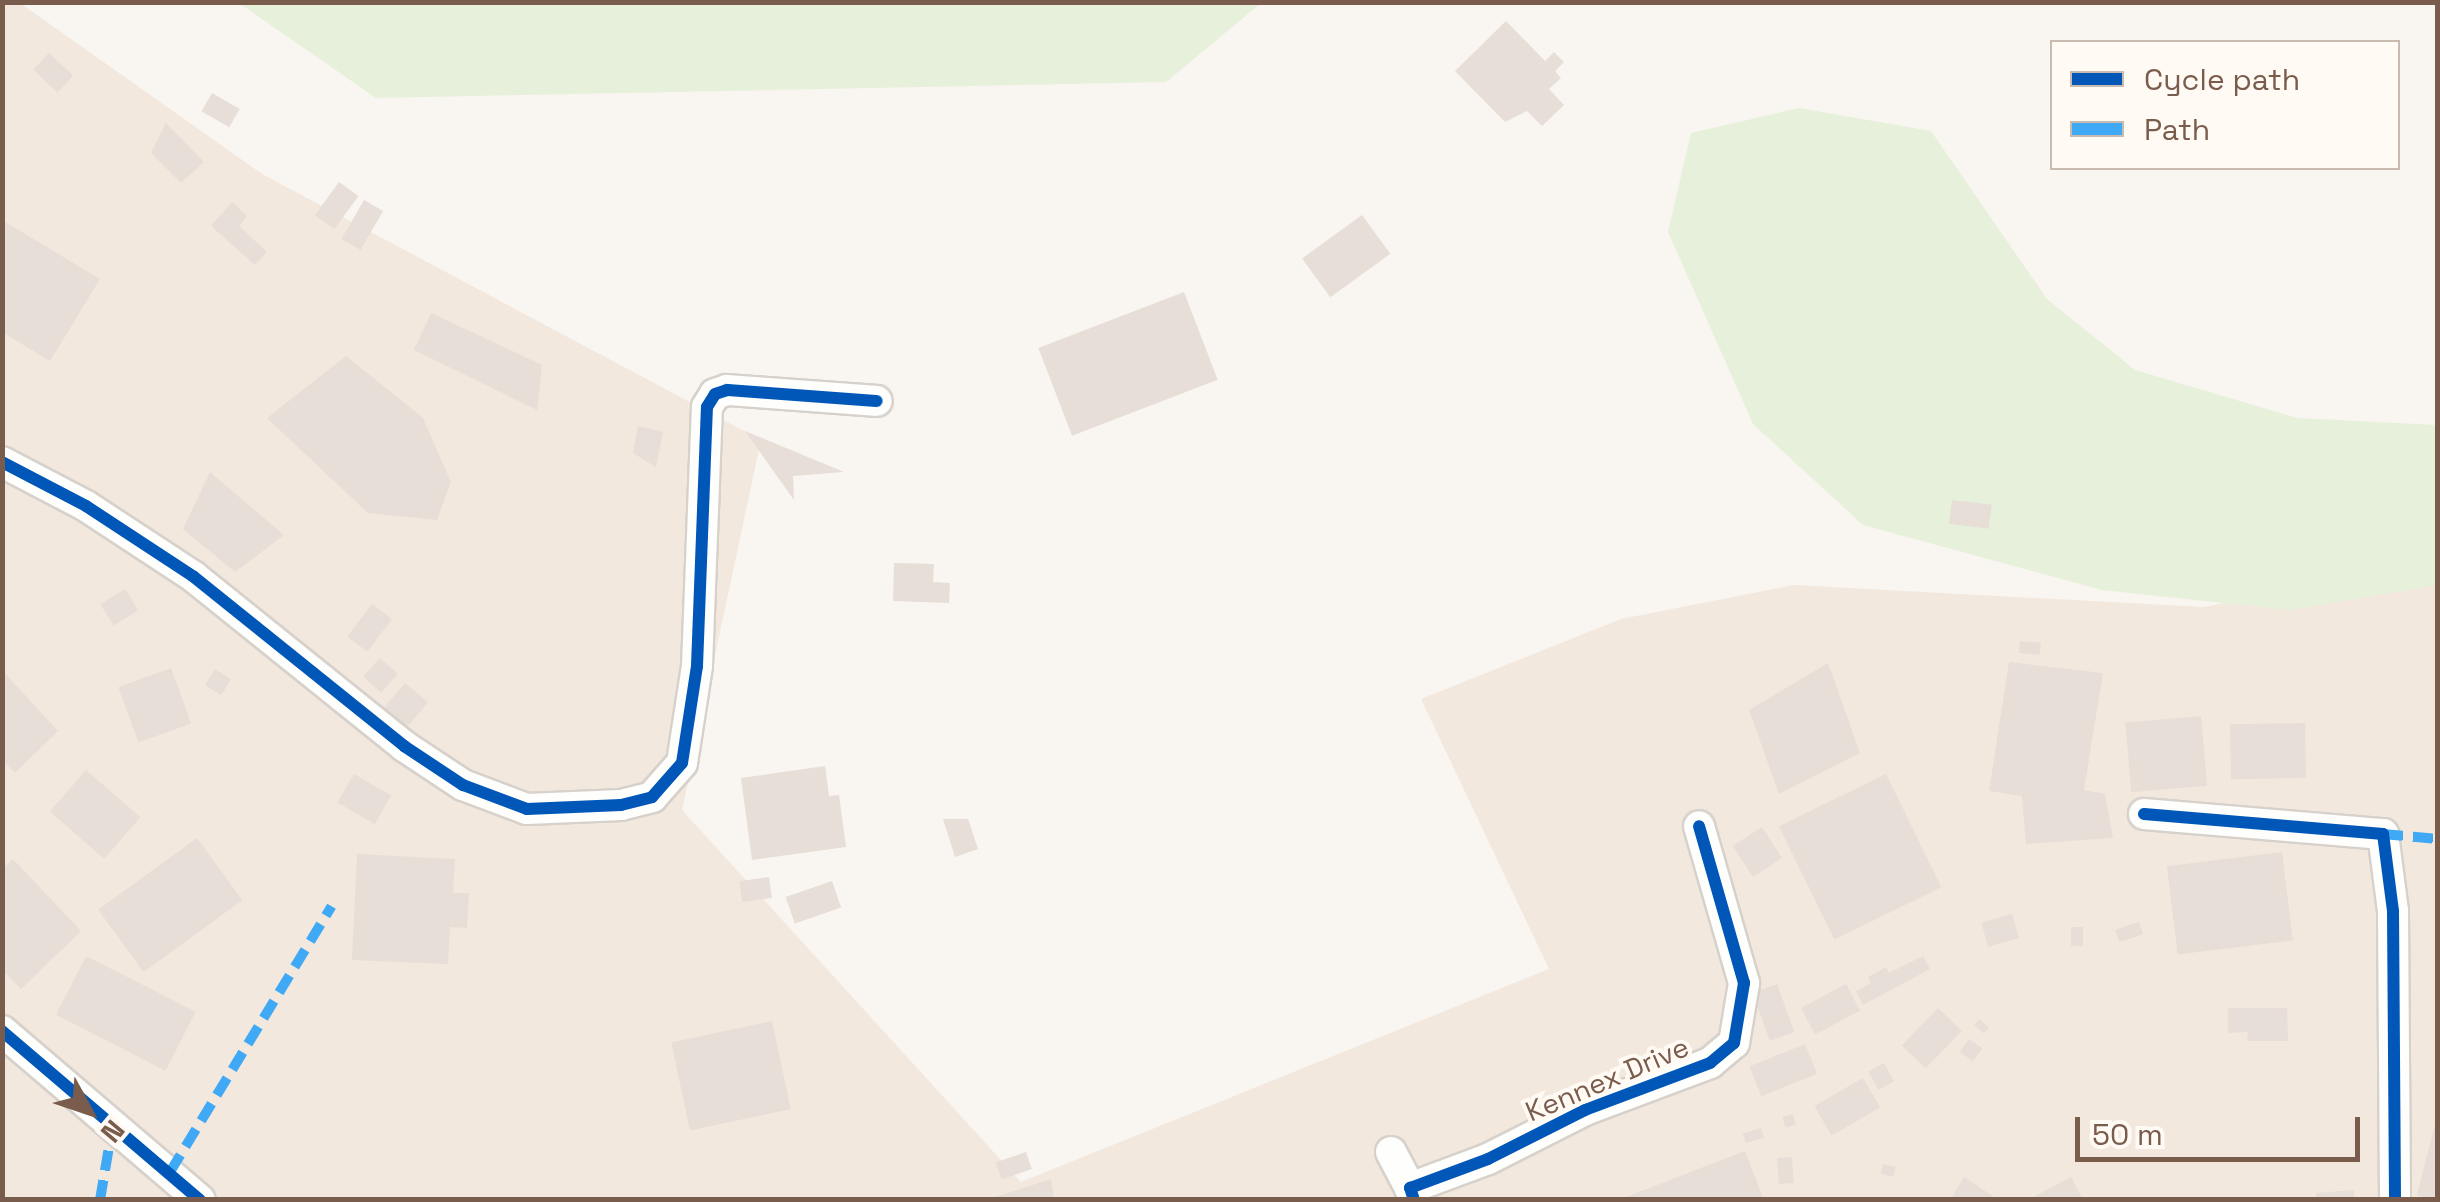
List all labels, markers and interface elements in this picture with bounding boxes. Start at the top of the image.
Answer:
legend [2050,40,2400,170]
text: Cycle path [2144,60,2300,99]
text: Path [2144,110,2210,149]
street label: Kennex Drive [1520,1030,1694,1128]
north arrow [40,1062,140,1162]
scale bar [2080,1097,2365,1159]
text: N [93,1113,133,1150]
text: 50 m [2092,1115,2163,1154]

